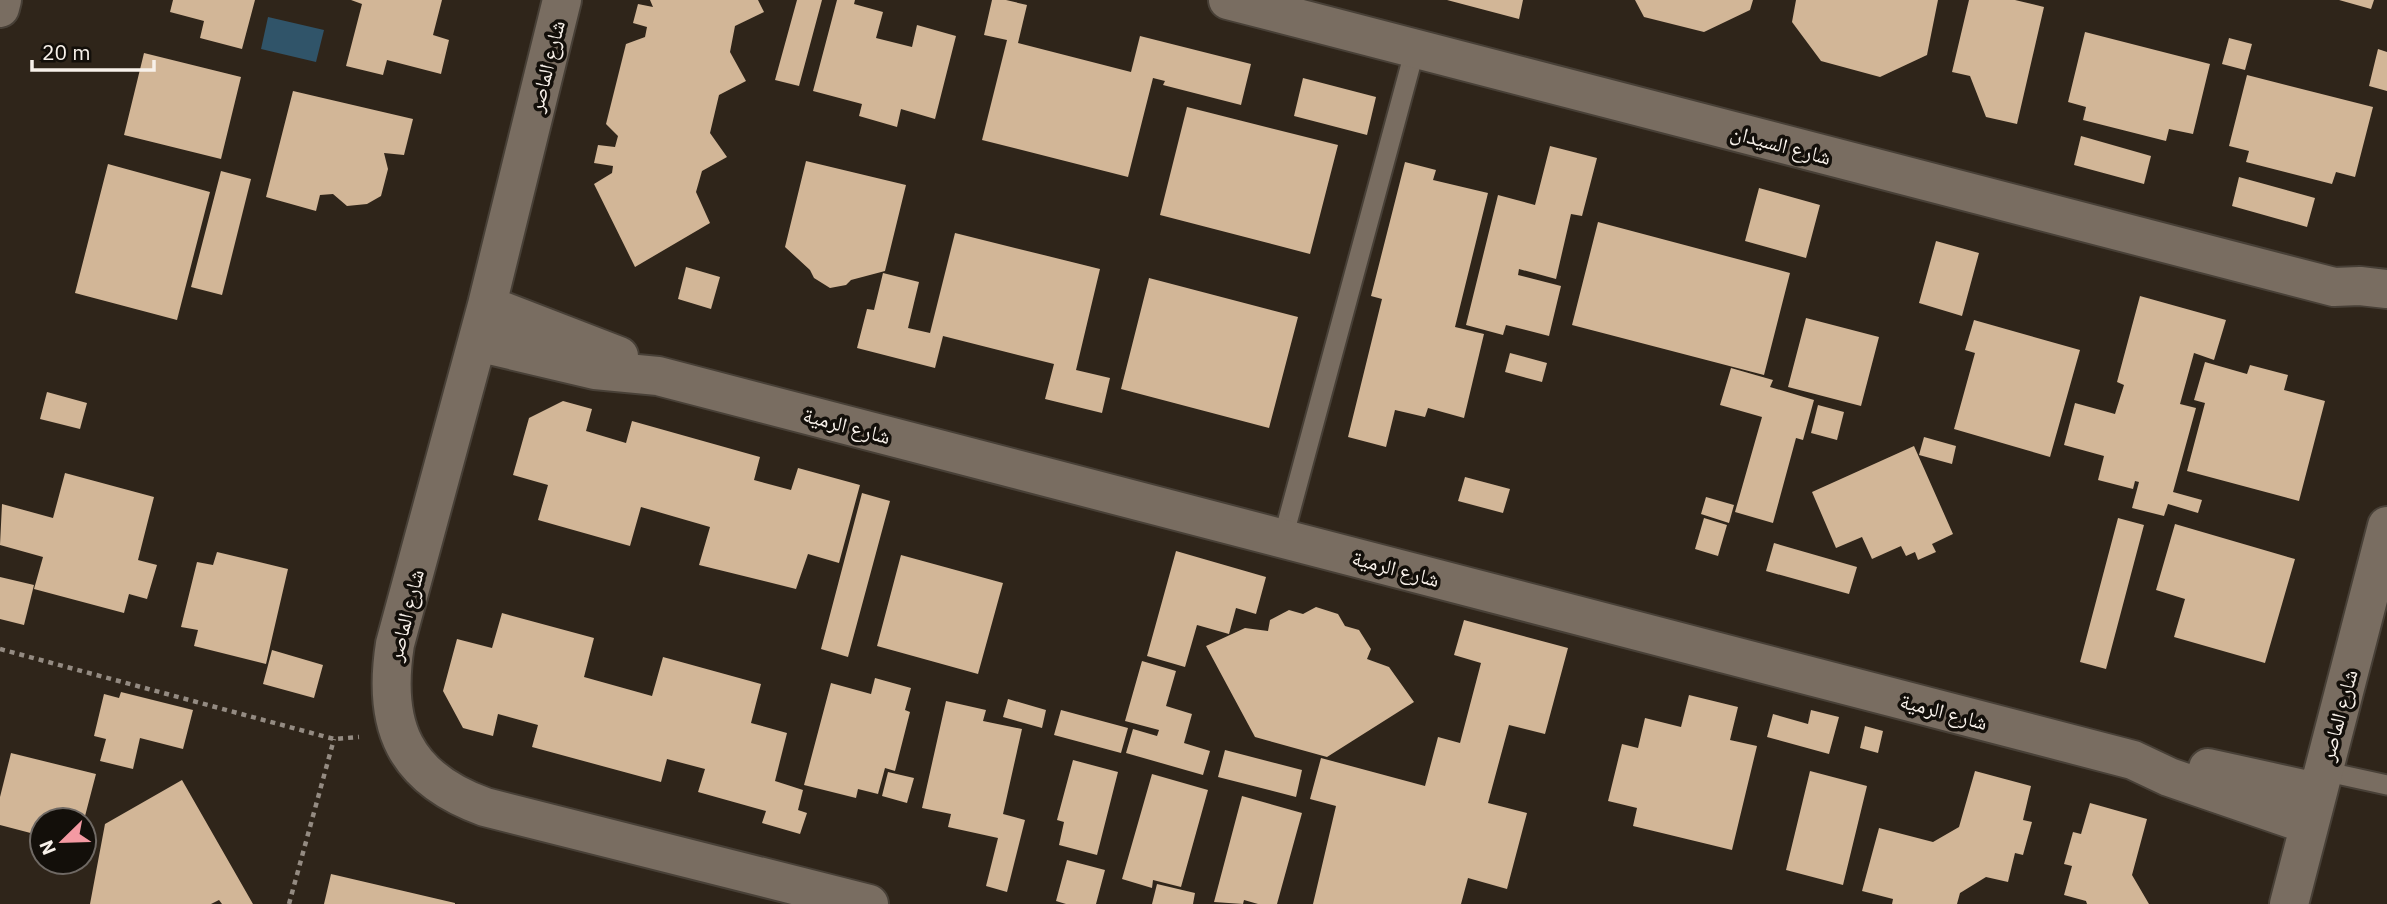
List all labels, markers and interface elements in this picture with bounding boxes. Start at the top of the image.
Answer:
street label: شارع الماصر [521,17,571,116]
scale bar [32,28,154,72]
text: 20 m [42,38,91,66]
street label: شارع السيدان [1728,117,1834,171]
street label: شارع الرمية [800,400,894,450]
street label: شارع الرمية [1349,543,1443,593]
street label: شارع الماصر [380,566,430,665]
street label: شارع الماصر [2312,666,2364,765]
street label: شارع الرمية [1897,686,1991,736]
north arrow [28,806,98,876]
text: N [34,837,61,859]

